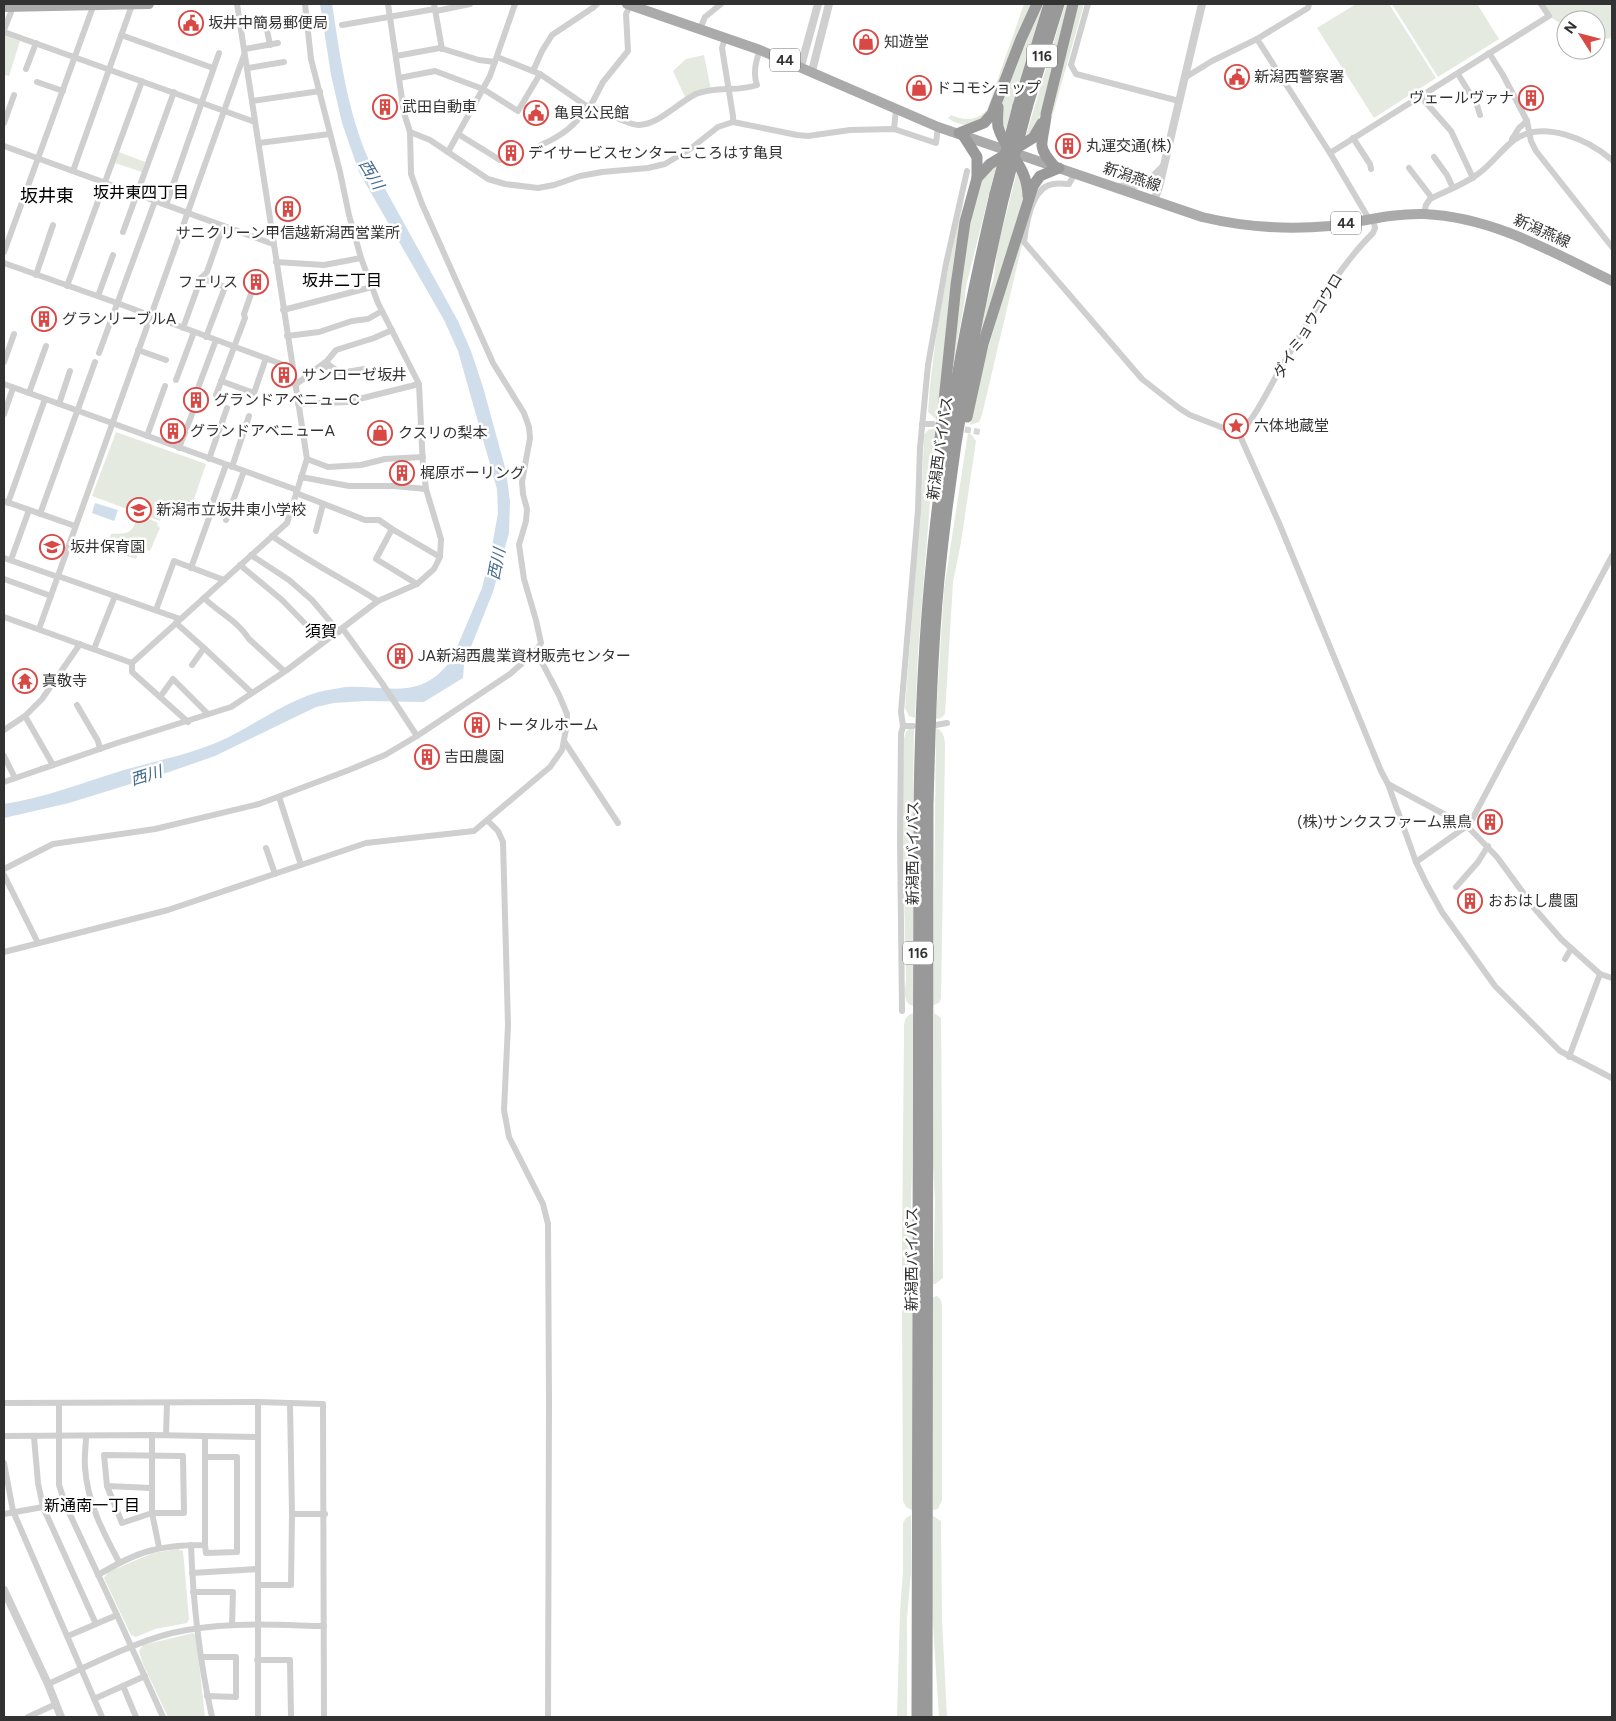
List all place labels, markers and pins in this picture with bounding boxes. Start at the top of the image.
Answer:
public building icon: 坂井中簡易郵便局 [178,10,204,36]
place label: 坂井中簡易郵便局 [208,14,328,32]
shop icon: 知遊堂 [853,29,879,55]
place label: 知遊堂 [884,33,929,51]
public building icon: 新潟西警察署 [1224,64,1250,90]
place label: 新潟西警察署 [1254,68,1344,86]
shop icon: ドコモショップ [906,75,932,101]
place label: ドコモショップ [936,79,1041,97]
building icon: ヴェールヴァナ [1518,85,1544,111]
place label: ヴェールヴァナ [1409,89,1514,107]
building icon: 武田自動車 [372,94,398,120]
place label: 武田自動車 [402,98,477,116]
public building icon: 亀貝公民館 [523,100,549,126]
place label: 亀貝公民館 [554,104,629,122]
building icon: 丸運交通(株) [1055,133,1081,159]
place label: 丸運交通(株) [1086,137,1172,155]
building icon: デイサービスセンターこころはす亀貝 [498,140,524,166]
place label: デイサービスセンターこころはす亀貝 [528,144,783,162]
building icon: サニクリーン甲信越新潟西営業所 [275,196,301,222]
place label: サニクリーン甲信越新潟西営業所 [176,224,400,242]
building icon: フェリス [243,269,269,295]
place label: フェリス [178,273,238,291]
building icon: グランリーブルA [31,306,57,332]
place label: グランリーブルA [62,310,176,328]
building icon: サンローゼ坂井 [271,362,297,388]
place label: サンローゼ坂井 [302,366,407,384]
building icon: グランドアベニューC [183,387,209,413]
place label: グランドアベニューC [214,391,360,409]
place icon: 六体地蔵堂 [1223,413,1249,439]
place label: 六体地蔵堂 [1254,417,1329,435]
building icon: グランドアベニューA [160,418,186,444]
shop icon: クスリの梨本 [367,420,393,446]
place label: グランドアベニューA [190,422,335,440]
place label: クスリの梨本 [398,424,488,442]
building icon: 梶原ボーリング [389,460,415,486]
place label: 梶原ボーリング [420,464,525,482]
school or university icon: 新潟市立坂井東小学校 [126,497,152,523]
place label: 新潟市立坂井東小学校 [156,501,306,519]
school or university icon: 坂井保育園 [39,534,65,560]
place label: 坂井保育園 [70,538,145,556]
building icon: JA新潟西農業資材販売センター [387,643,413,669]
place label: JA新潟西農業資材販売センター [418,647,631,665]
temple icon: 真敬寺 [12,668,38,694]
place label: 真敬寺 [42,672,87,690]
building icon: トータルホーム [464,712,490,738]
place label: トータルホーム [494,716,599,734]
building icon: 吉田農園 [414,744,440,770]
place label: 吉田農園 [444,748,504,766]
building icon: (株)サンクスファーム黒鳥 [1477,809,1503,835]
place label: (株)サンクスファーム黒鳥 [1297,813,1472,831]
building icon: おおはし農園 [1457,888,1483,914]
place label: おおはし農園 [1488,892,1578,910]

